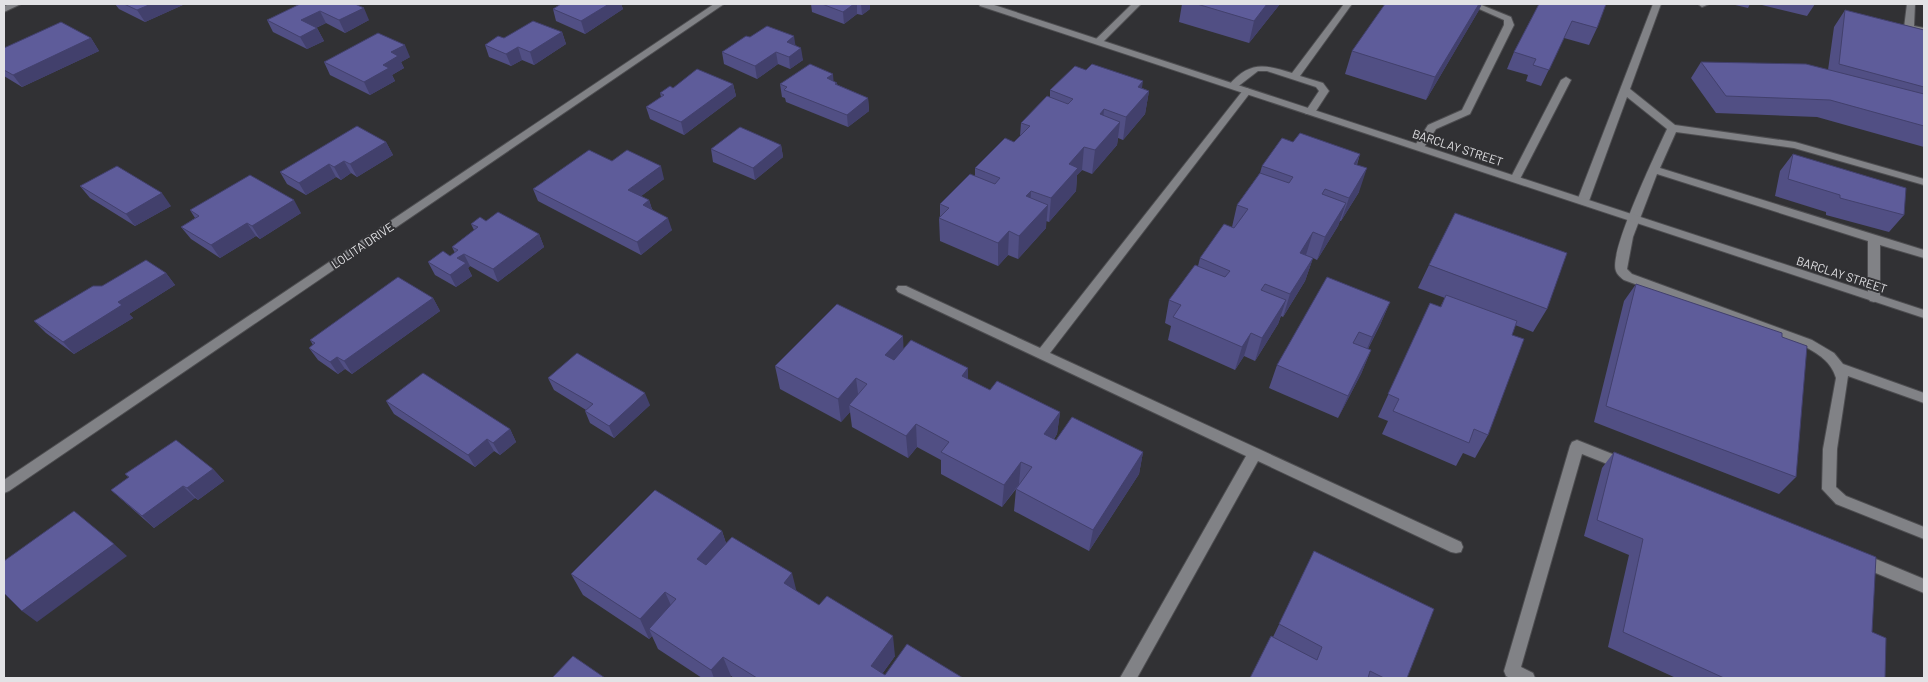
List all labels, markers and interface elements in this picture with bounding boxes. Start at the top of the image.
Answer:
street label: BARCLAY STREET [1411,126,1505,168]
street label: LOLITA DRIVE [328,219,396,271]
street label: BARCLAY STREET [1795,253,1889,295]

